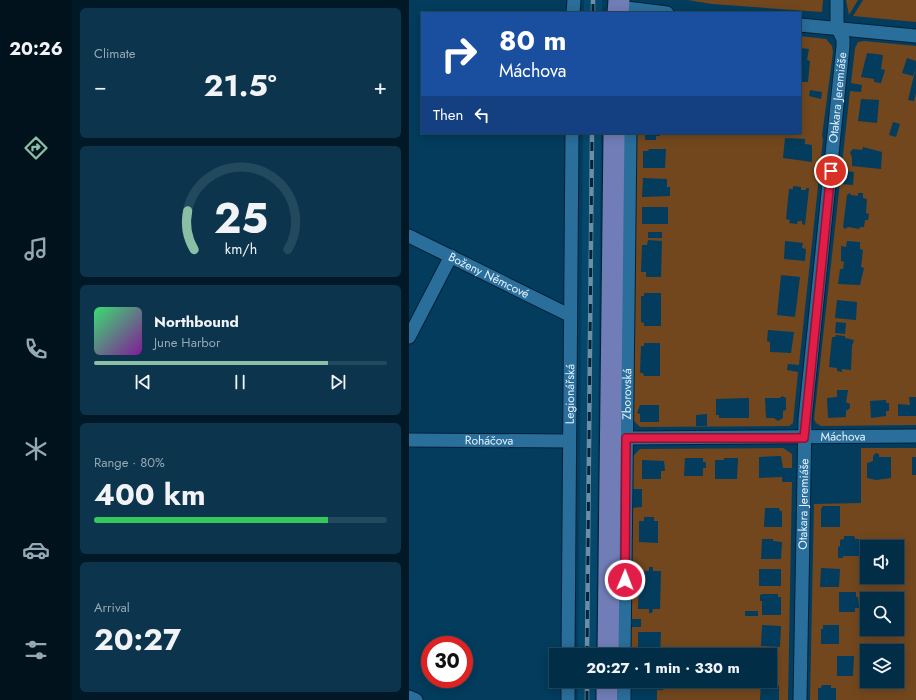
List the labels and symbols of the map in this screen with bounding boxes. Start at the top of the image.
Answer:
street label: Otakara Jeremiáše [824,51,851,144]
pin [814,154,848,188]
street label: Boženy Němcové [445,248,532,303]
street label: Legionářská [561,364,579,424]
street label: Zborovská [618,368,636,420]
street label: Máchova [820,427,866,446]
street label: Roháčova [465,431,514,450]
street label: Otakara Jeremiáše [794,458,813,550]
position arrow [604,559,646,601]
speed limit sign: 30 [421,636,473,688]

